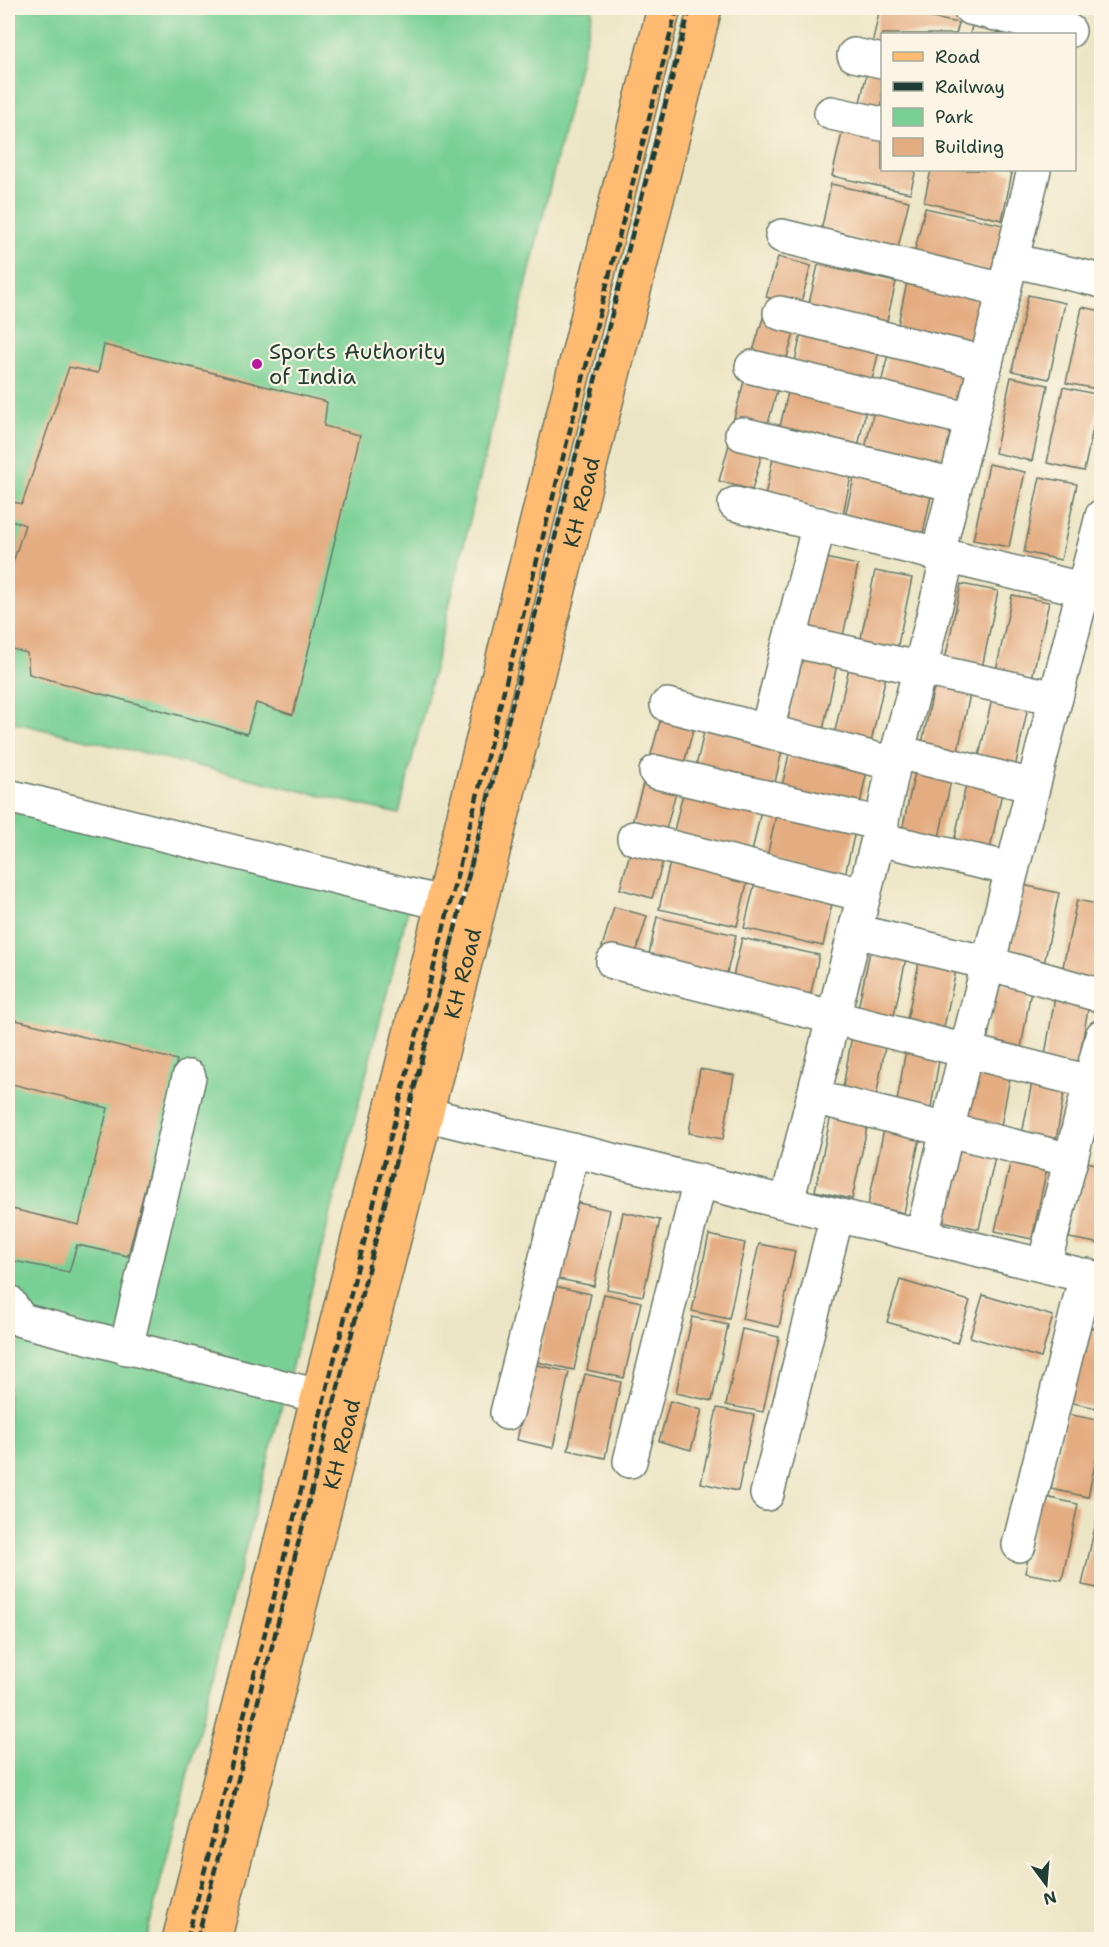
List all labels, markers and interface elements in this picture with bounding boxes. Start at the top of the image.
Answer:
legend [881,33,1076,171]
text: Road [935,45,980,69]
text: Railway [935,75,1005,99]
text: Park [935,105,974,129]
text: Building [935,135,1004,159]
place label: Sports Authority of India [269,337,446,391]
marker: Sports Authority of India [250,357,264,371]
street label: KH Road [556,454,607,551]
street label: KH Road [437,925,488,1022]
street label: KH Road [316,1396,367,1493]
north arrow [1016,1854,1076,1914]
text: N [1041,1886,1059,1910]

